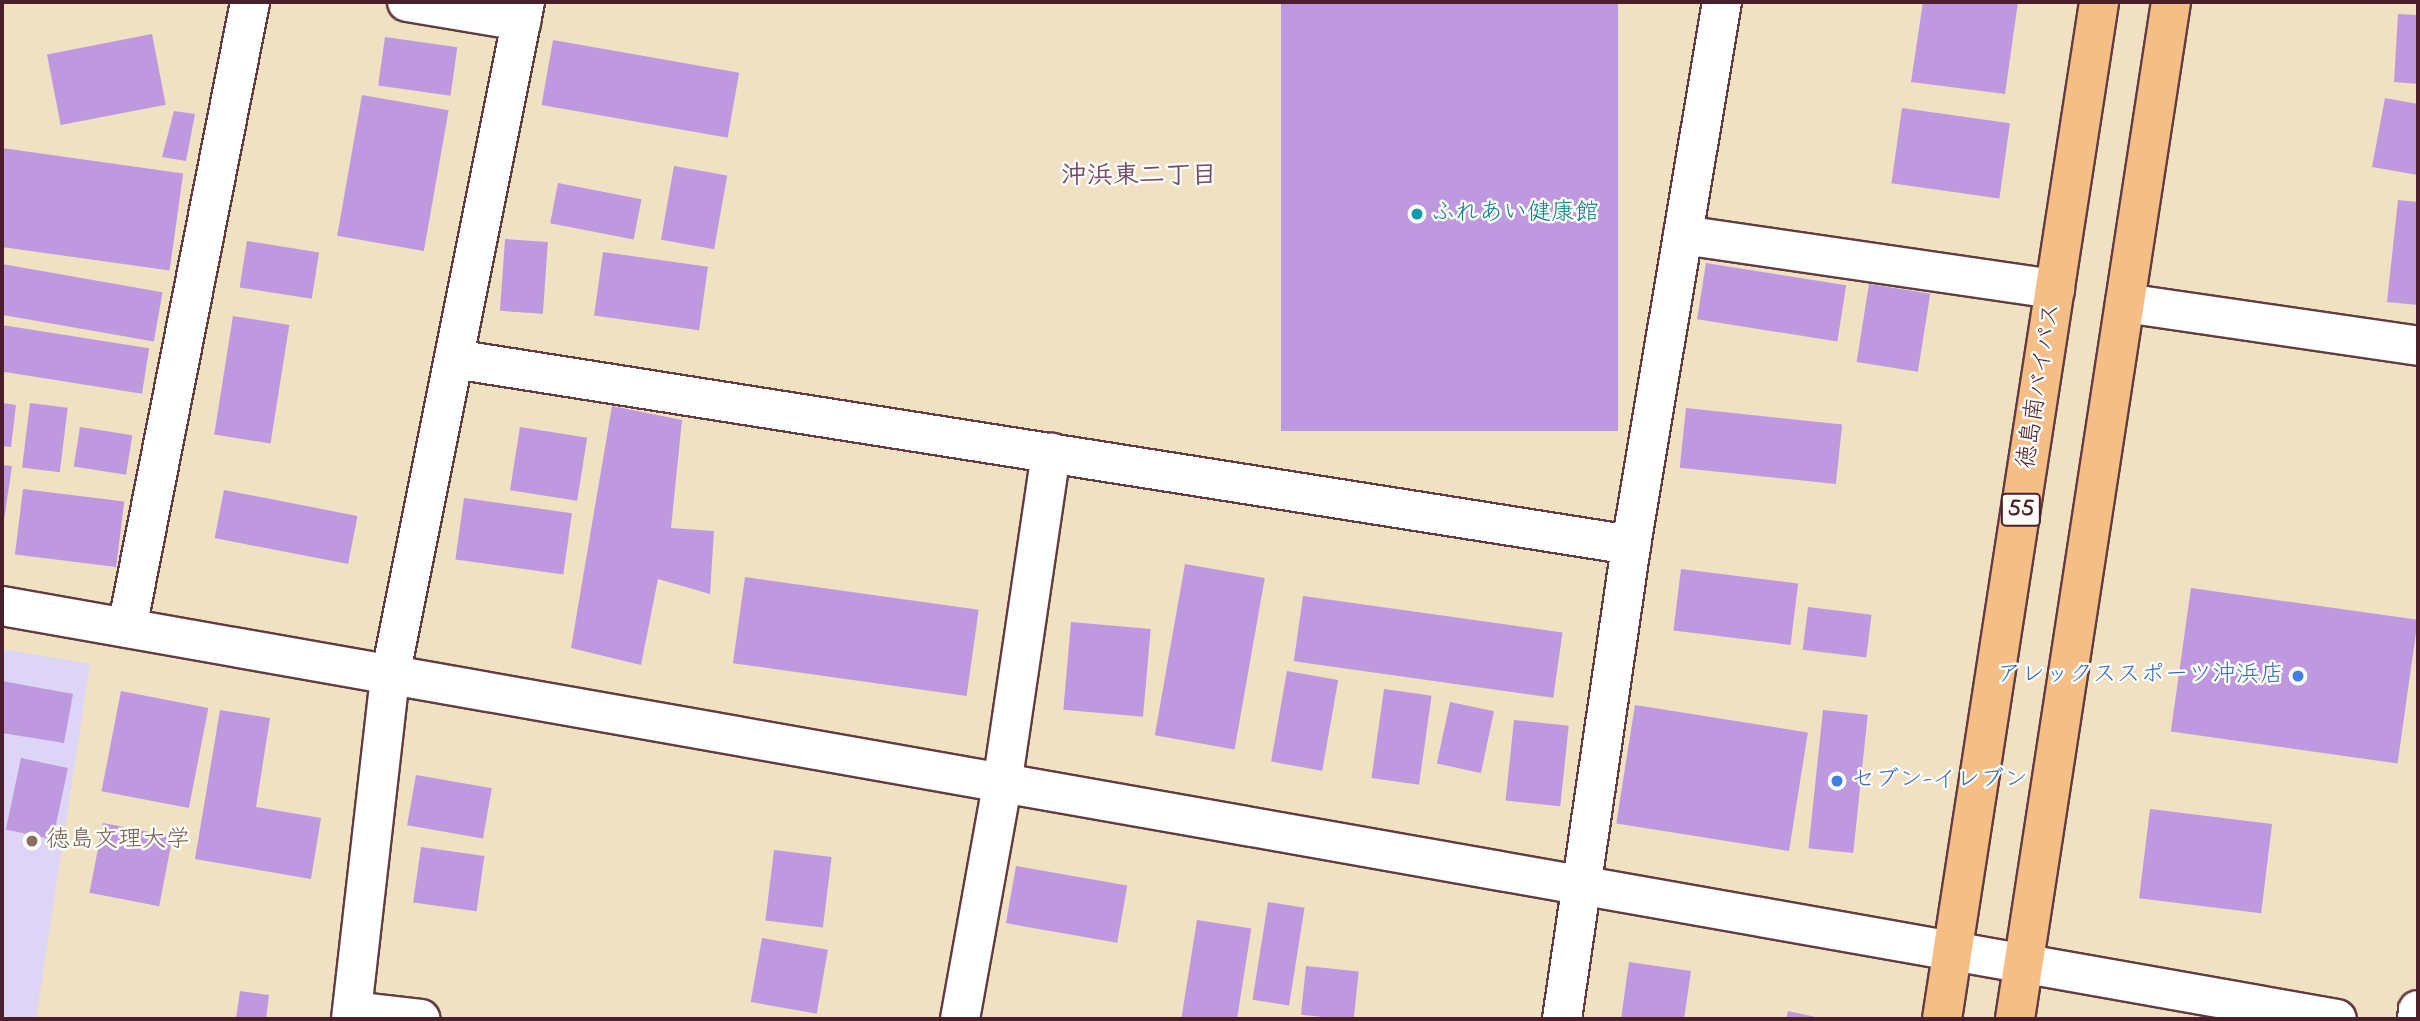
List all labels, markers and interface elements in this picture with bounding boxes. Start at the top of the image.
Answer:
district label: 沖浜東二丁目 [1061,162,1217,194]
place label: ふれあい健康館 [1431,200,1599,228]
marker: ふれあい健康館 [1409,206,1425,222]
street label: 徳島南バイパス [2013,301,2067,471]
road number: 55 [2000,490,2042,530]
place label: アレックススポーツ沖浜店 [1996,662,2284,690]
marker: アレックススポーツ沖浜店 [2290,668,2306,684]
place label: セブン-イレブン [1851,767,2028,795]
marker: セブン-イレブン [1829,773,1845,789]
place label: 徳島文理大学 [46,827,190,855]
marker: 徳島文理大学 [24,833,40,849]

